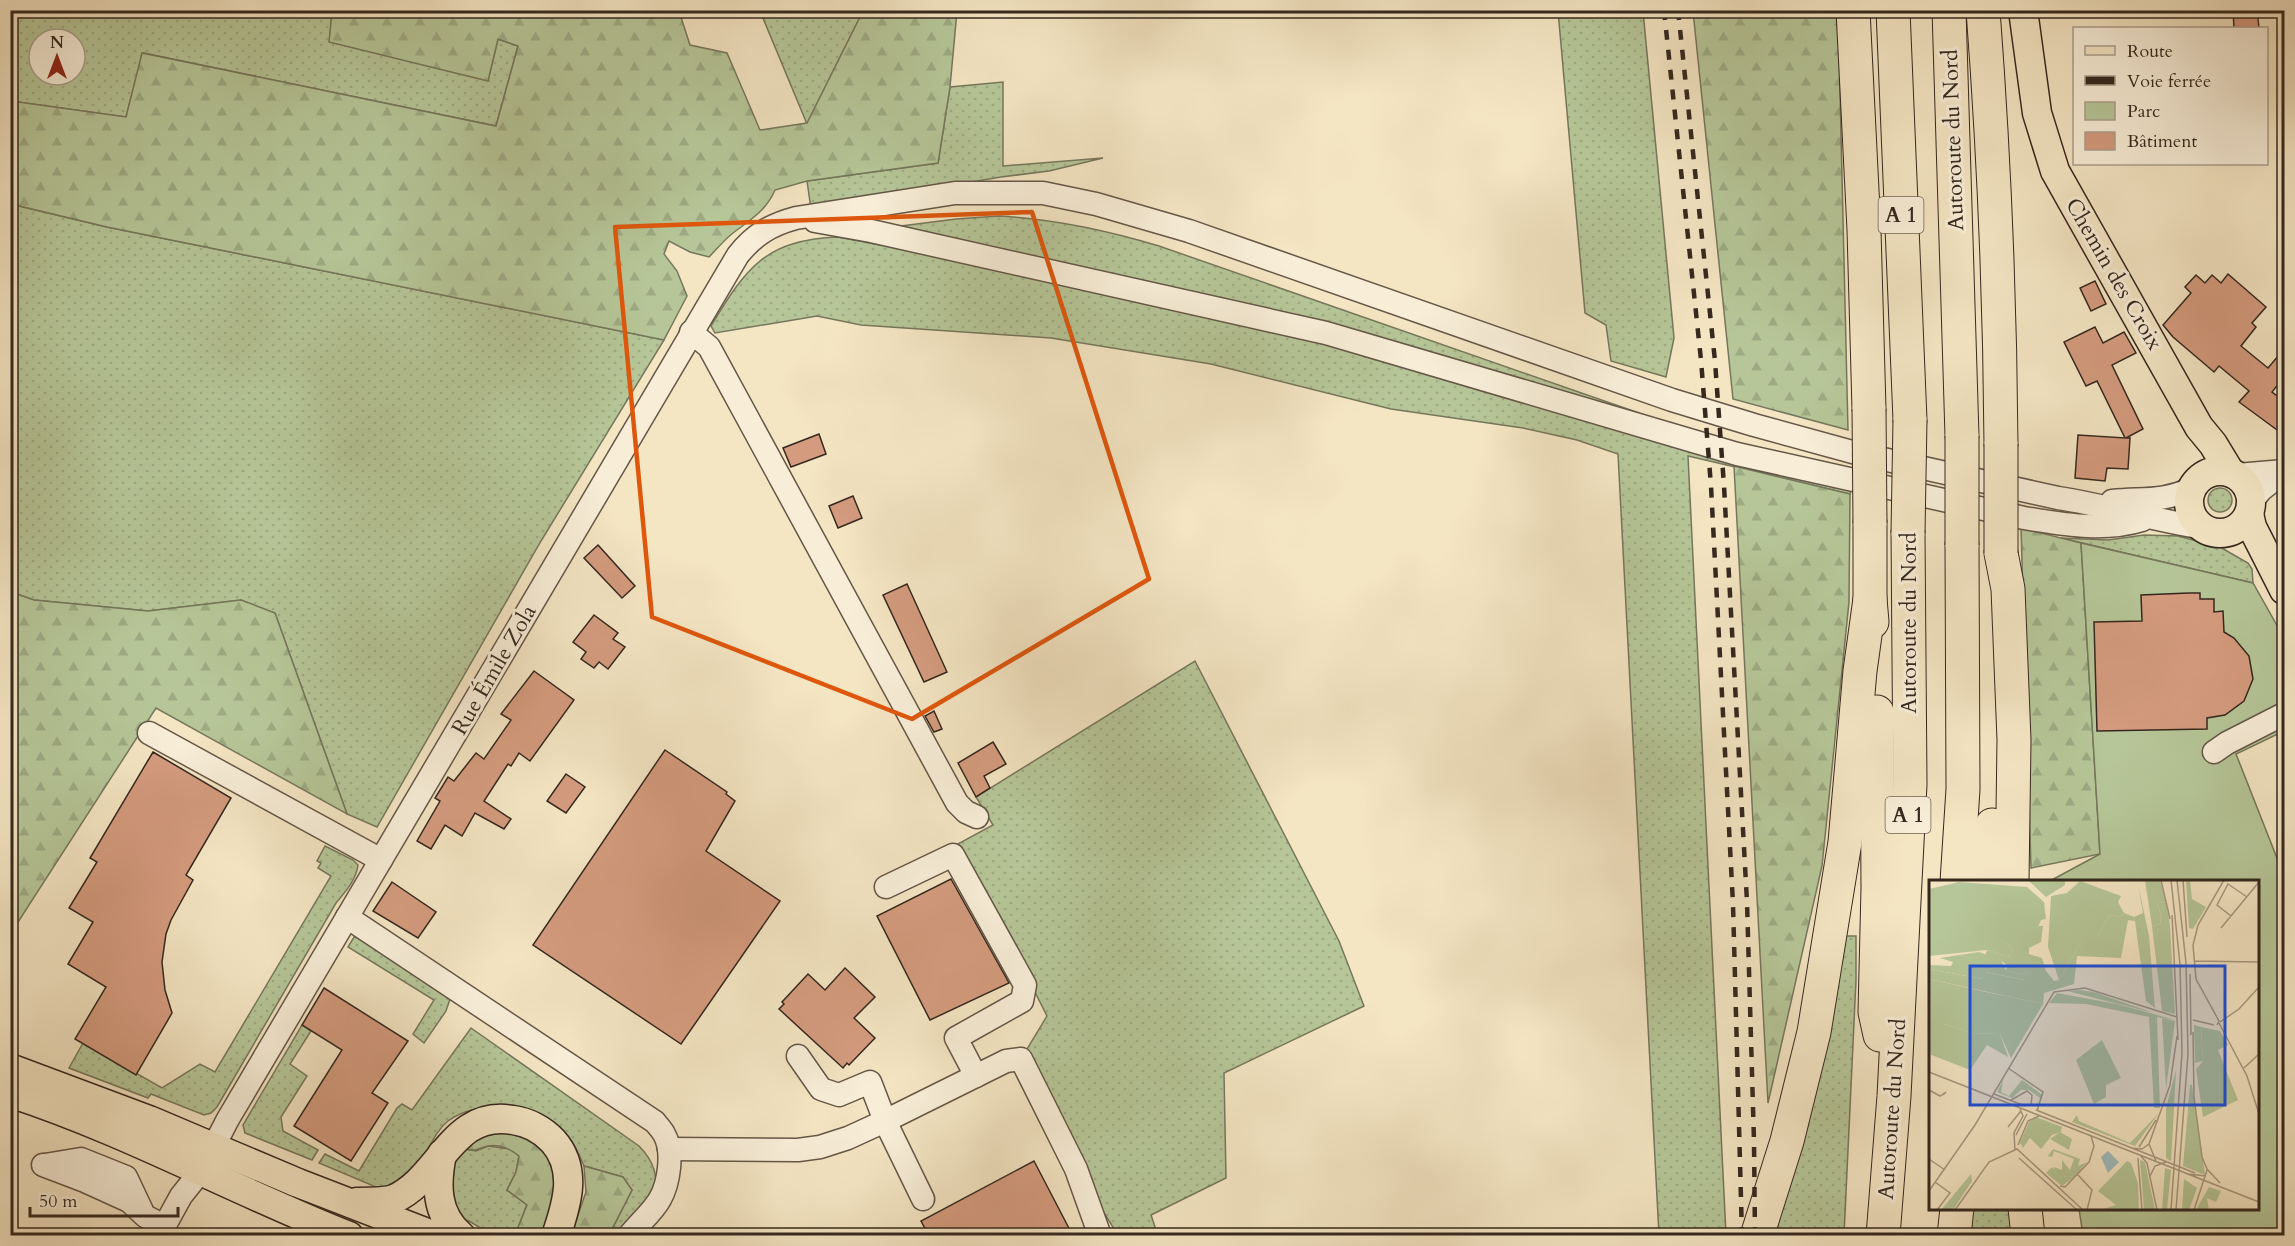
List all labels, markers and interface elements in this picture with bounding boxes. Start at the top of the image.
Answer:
north arrow [27,27,87,87]
legend [2073,27,2268,165]
text: N [50,32,64,54]
text: Route [2127,39,2173,64]
street label: Autoroute du Nord [1935,49,1971,231]
text: Voie ferrée [2127,69,2211,94]
text: Parc [2127,99,2160,124]
text: Bâtiment [2127,129,2197,154]
street label: Chemin des Croix [2058,192,2170,356]
road number: A 1 [1878,197,1924,233]
street label: Autoroute du Nord [1894,532,1924,714]
street label: Rue Émile Zola [445,599,544,741]
road number: A 1 [1886,797,1930,833]
inset map [1929,880,2259,1210]
street label: Autoroute du Nord [1871,1017,1913,1201]
scale bar [30,1180,178,1218]
text: 50 m [39,1189,78,1214]

